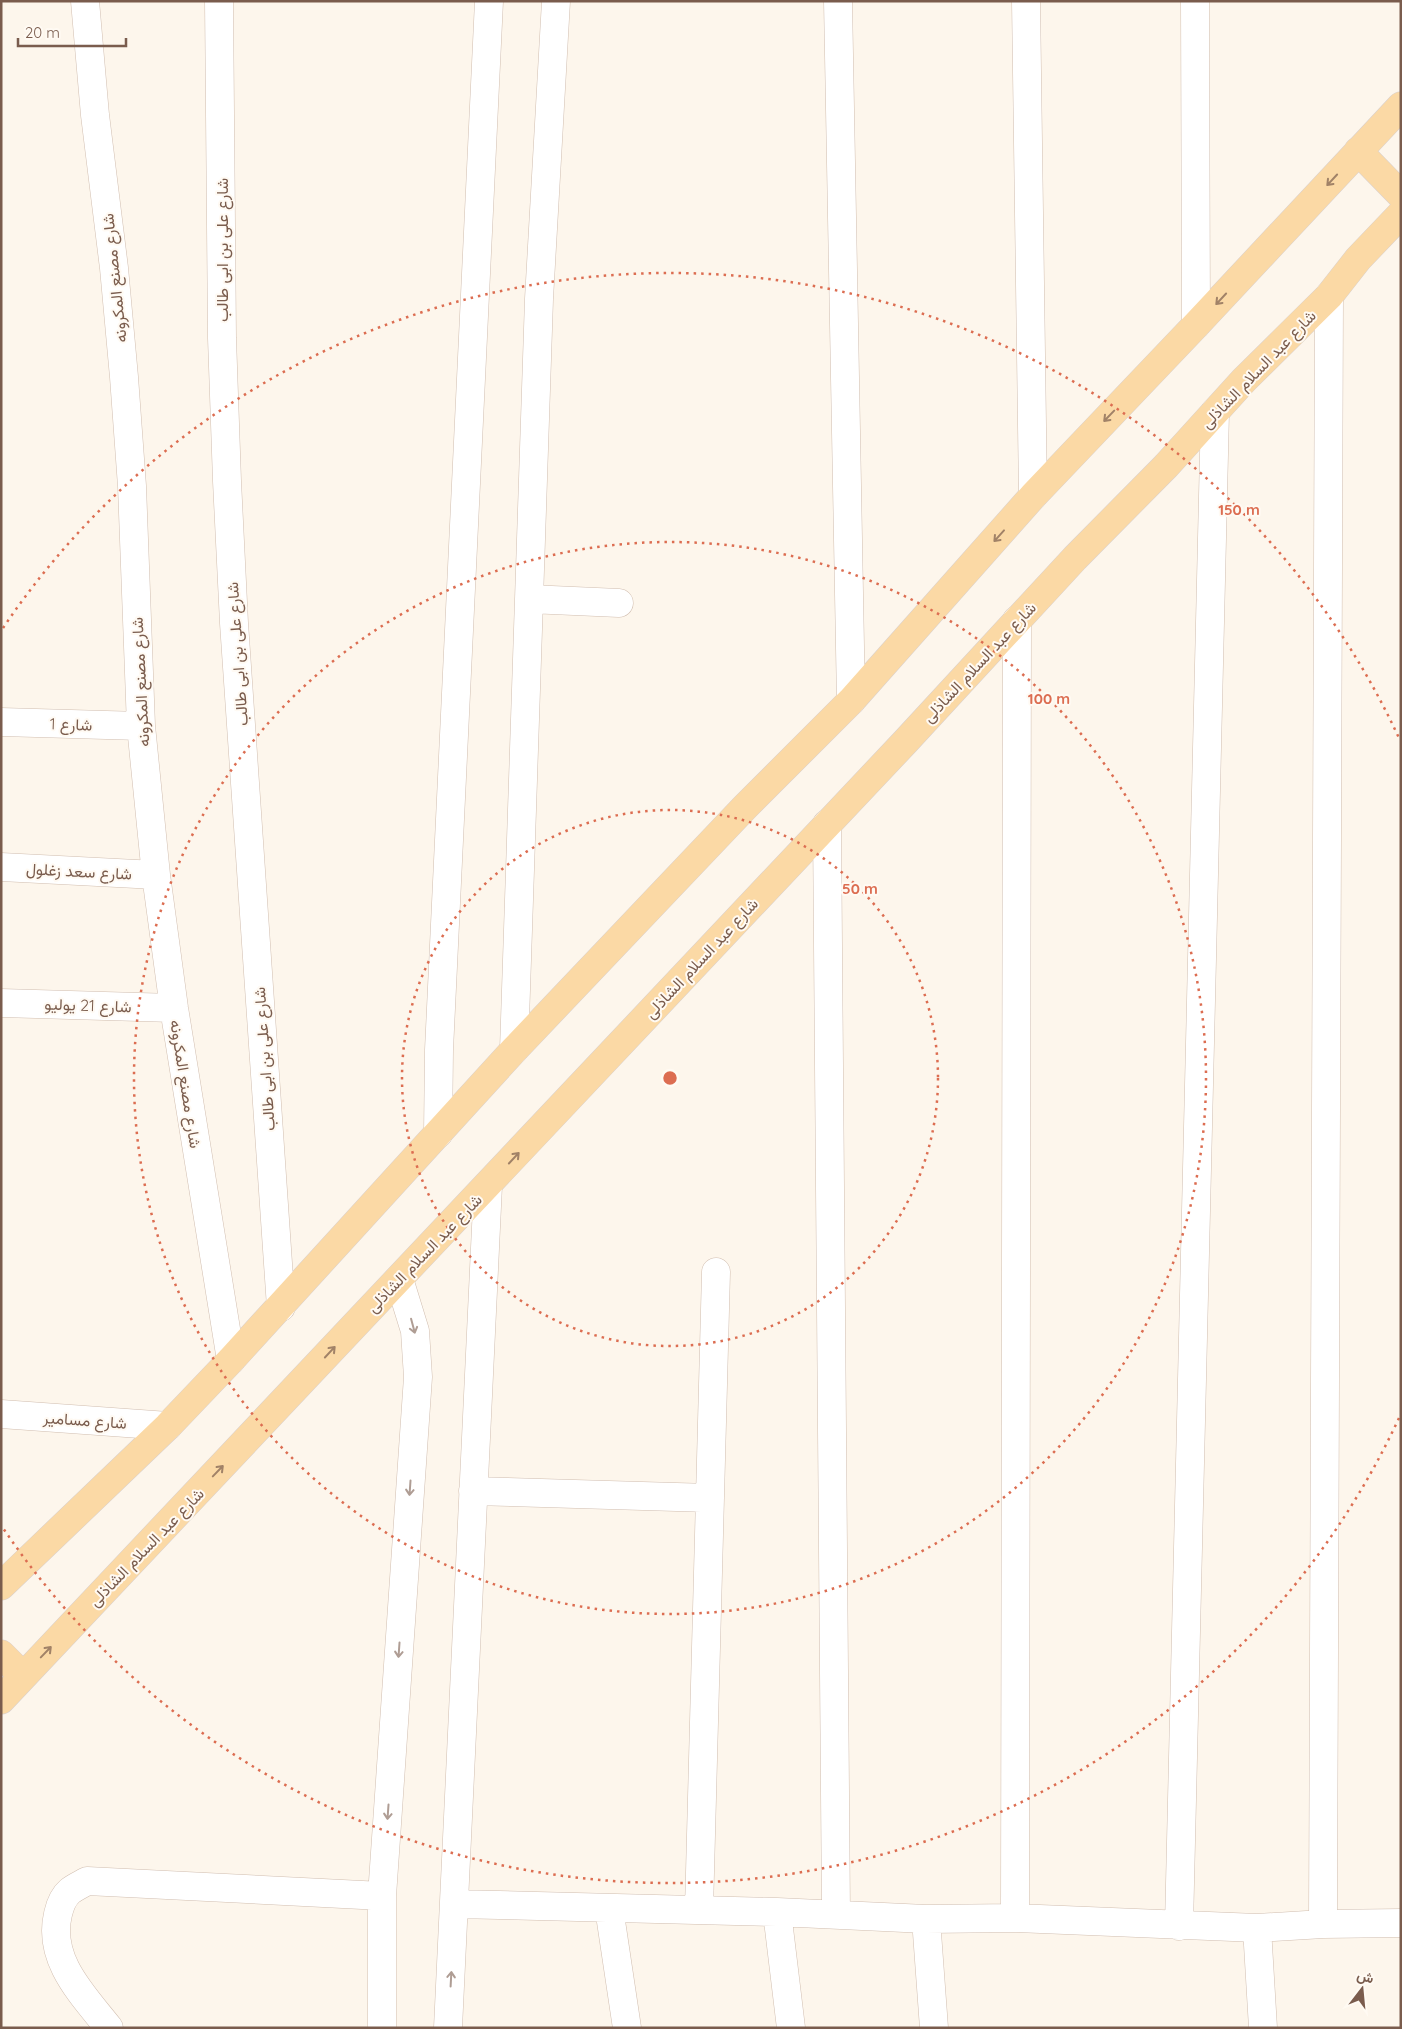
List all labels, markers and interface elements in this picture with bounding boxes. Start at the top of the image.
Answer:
scale bar [18,15,125,47]
text: 20 m [25,23,60,42]
one-way arrow [1326,173,1338,186]
street label: شارع على بن ابى طالب [212,178,234,322]
street label: شارع مصنع المكرونه [97,212,133,344]
one-way arrow [1215,292,1227,305]
street label: شارع عبد السلام الشاذلى [1196,305,1321,434]
one-way arrow [1103,410,1115,423]
text: 150 m [1218,500,1260,519]
one-way arrow [993,529,1005,542]
street label: شارع على بن ابى طالب [222,581,254,727]
street label: شارع عبد السلام الشاذلى [918,598,1041,728]
street label: شارع مصنع المكرونه [127,617,155,747]
text: 100 m [1028,689,1070,708]
street label: شارع 1 [49,713,93,737]
street label: شارع سعد زغلول [25,858,133,886]
text: 50 m [842,879,878,898]
street label: شارع عبد السلام الشاذلى [640,894,763,1024]
street label: شارع على بن ابى طالب [249,986,281,1132]
street label: شارع 21 يوليو [44,993,132,1019]
street label: شارع مصنع المكرونه [164,1018,206,1150]
centre of rings [661,1069,679,1087]
one-way arrow [508,1152,520,1164]
street label: شارع عبد السلام الشاذلى [362,1189,487,1318]
one-way arrow [409,1317,418,1333]
one-way arrow [324,1346,336,1359]
street label: شارع مسامير [41,1407,128,1435]
one-way arrow [212,1464,224,1477]
one-way arrow [405,1479,415,1495]
street label: شارع عبد السلام الشاذلى [84,1483,209,1612]
one-way arrow [394,1641,403,1657]
one-way arrow [40,1645,52,1658]
one-way arrow [383,1804,392,1820]
north arrow [1337,1964,1387,2014]
text: ش [1355,1966,1376,1988]
one-way arrow [446,1971,455,1987]

